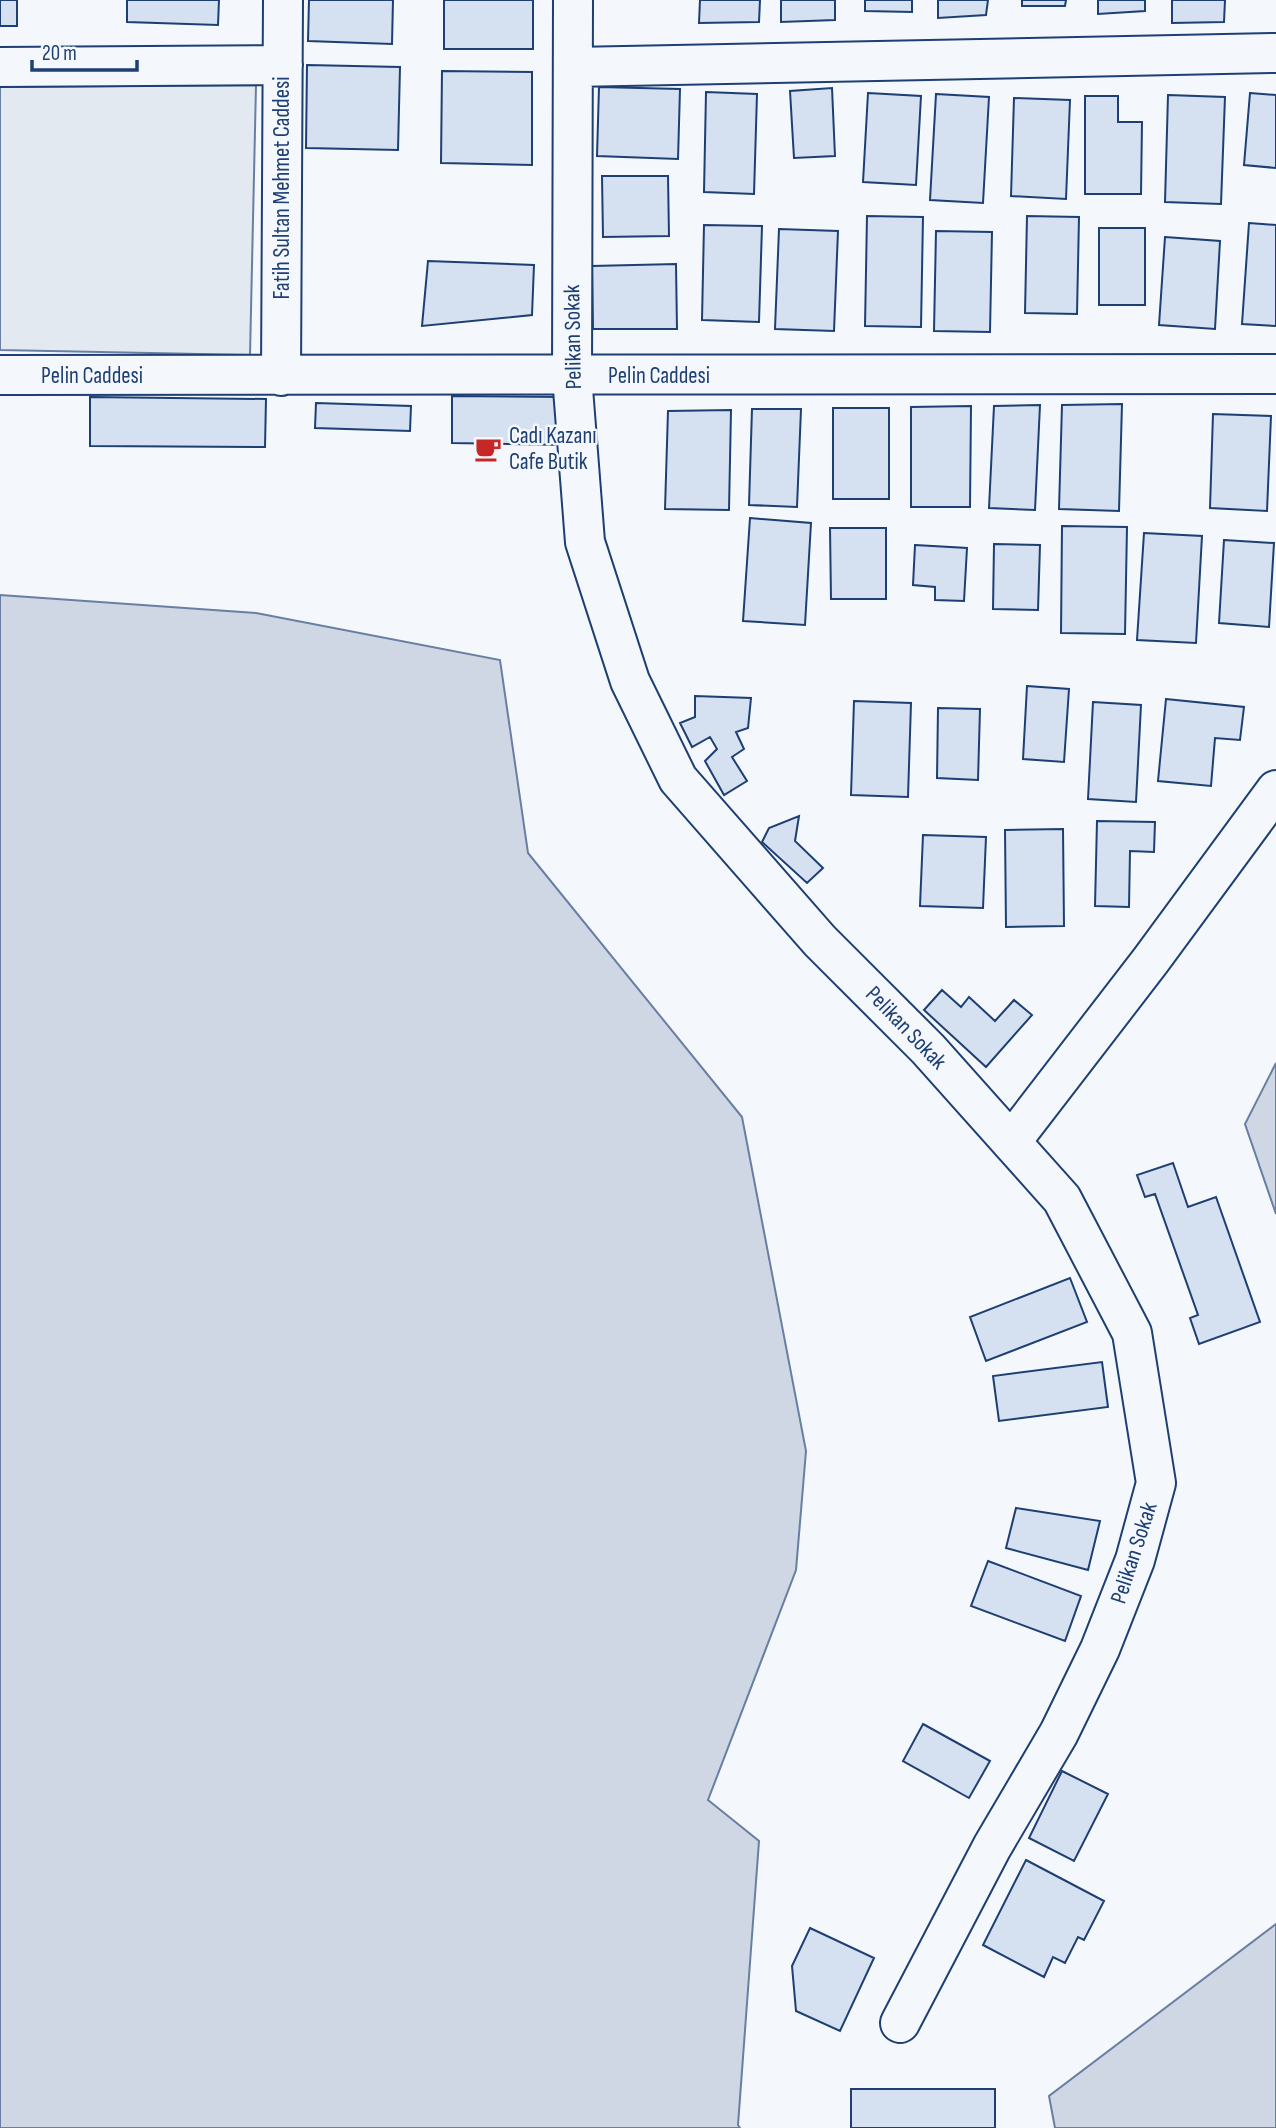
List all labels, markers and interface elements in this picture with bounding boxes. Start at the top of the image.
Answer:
scale bar [32,28,136,72]
text: 20 m [42,41,77,66]
street label: Fatih Sultan Mehmet Caddesi [268,77,296,299]
street label: Pelikan Sokak [558,284,588,390]
street label: Pelin Caddesi [41,362,143,390]
street label: Pelin Caddesi [608,362,710,390]
place label: Cadı Kazanı Cafe Butik [509,422,597,476]
cafe icon: Cadı Kazanı Cafe Butik [473,434,503,464]
street label: Pelikan Sokak [859,981,953,1076]
street label: Pelikan Sokak [1104,1499,1164,1607]

